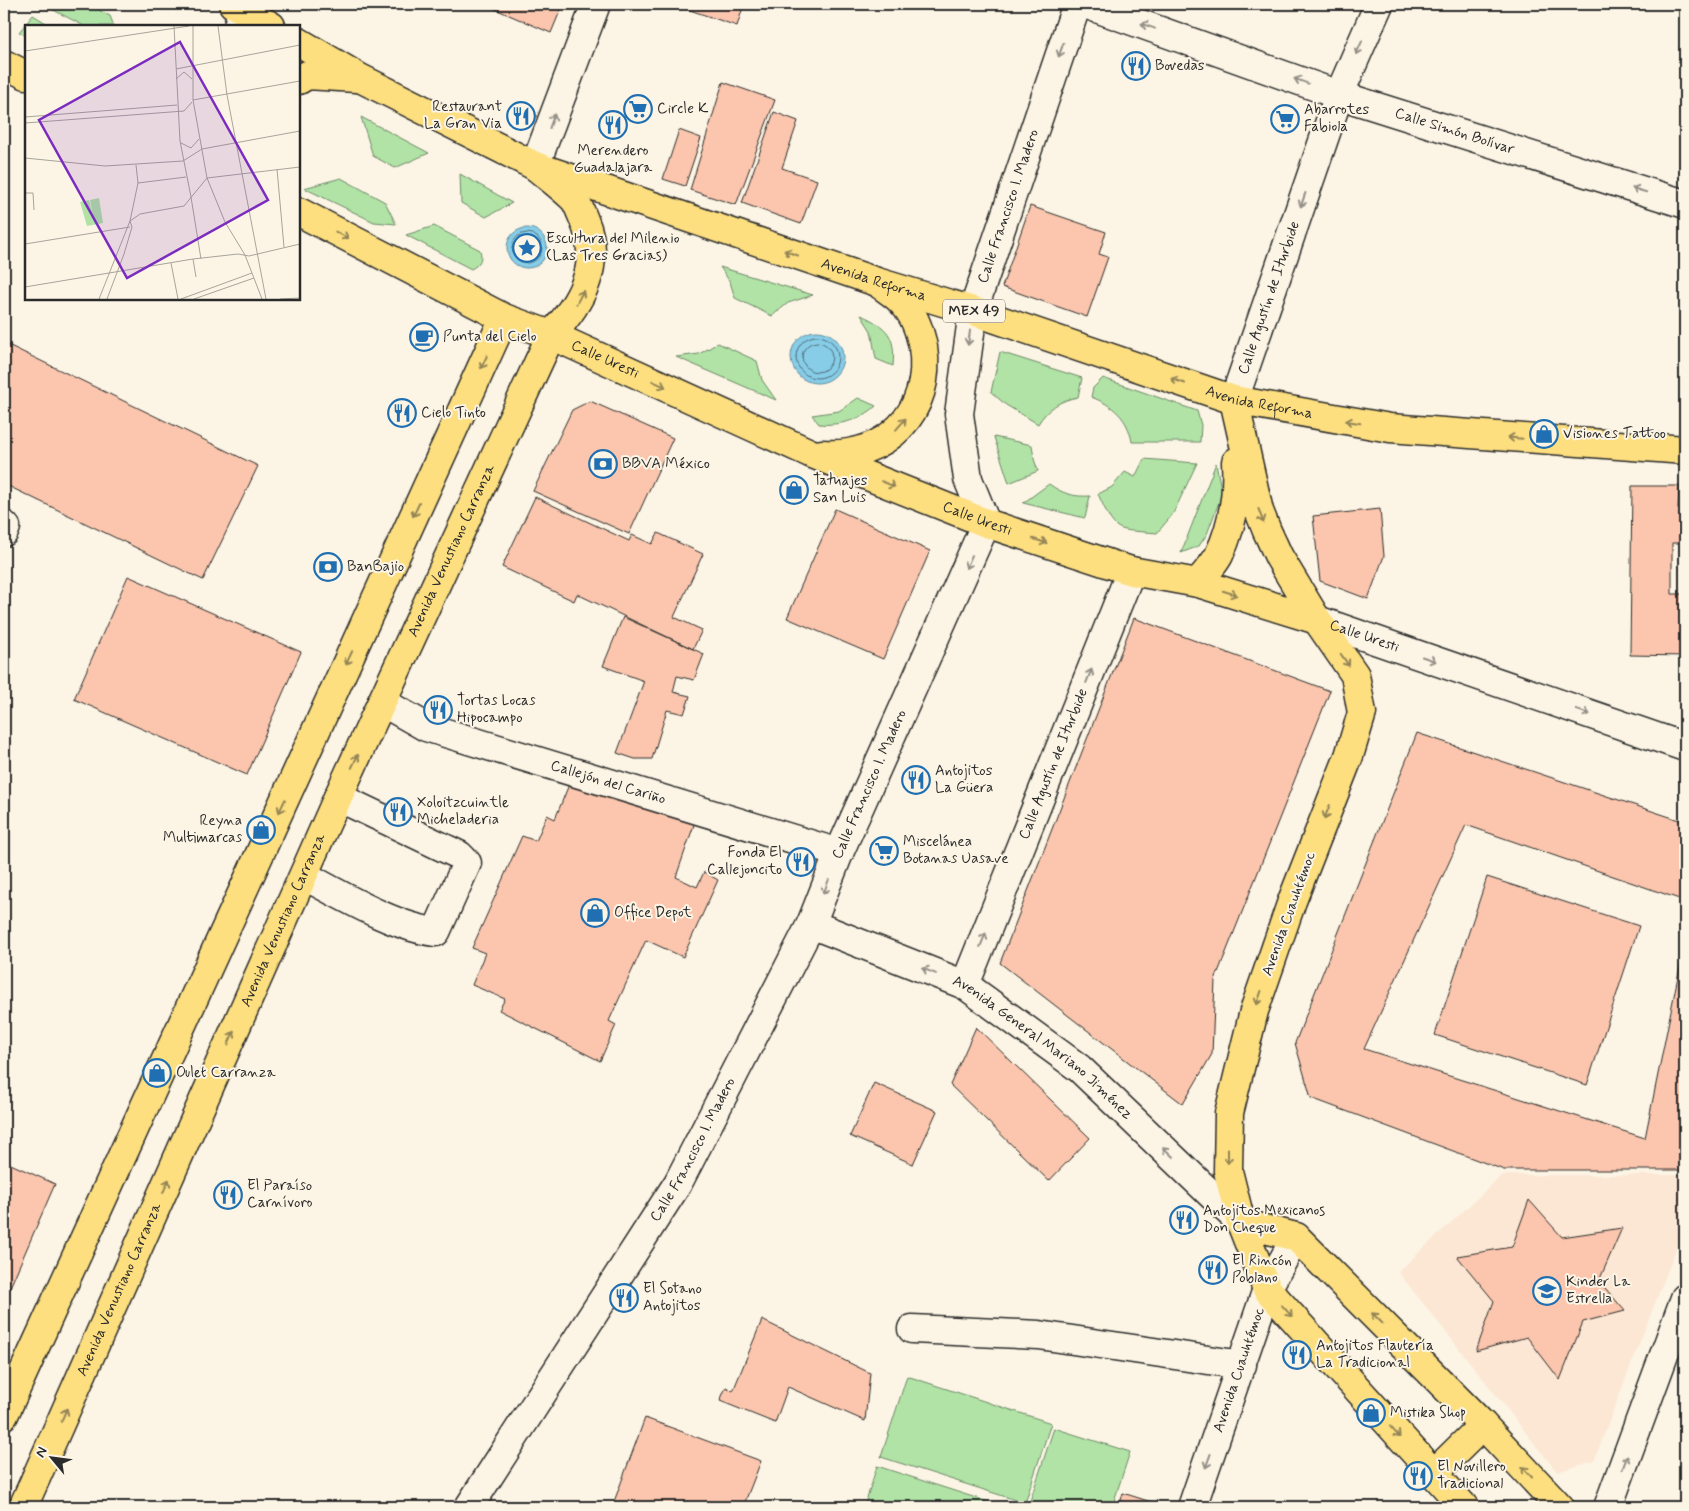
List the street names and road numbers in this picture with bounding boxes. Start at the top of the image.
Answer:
street label: Calle Simón Bolívar [1392,103,1518,160]
street label: Calle Francisco I. Madero [973,127,1044,286]
street label: Calle Agustín de Iturbide [1233,218,1305,377]
street label: Avenida Reforma [818,254,929,306]
road number: MEX 49 [943,300,1005,322]
street label: Calle Uresti [568,335,642,384]
street label: Avenida Reforma [1203,381,1315,424]
street label: Avenida Venustiano Carranza [403,460,500,640]
street label: Calle Uresti [940,497,1014,541]
street label: Calle Uresti [1327,615,1402,658]
street label: Calle Agustín de Iturbide [1014,685,1093,843]
street label: Calle Francisco I. Madero [828,707,912,862]
street label: Callejón del Cariño [548,756,668,810]
street label: Avenida Venustiano Carranza [236,829,331,1010]
street label: Avenida Cuauhtémoc [1257,849,1321,979]
street label: Avenida General Mariano Jiménez [950,971,1137,1124]
street label: Calle Francisco I. Madero [646,1074,740,1226]
street label: Avenida Venustiano Carranza [72,1199,167,1379]
street label: Avenida Cuauhtémoc [1208,1305,1270,1435]

